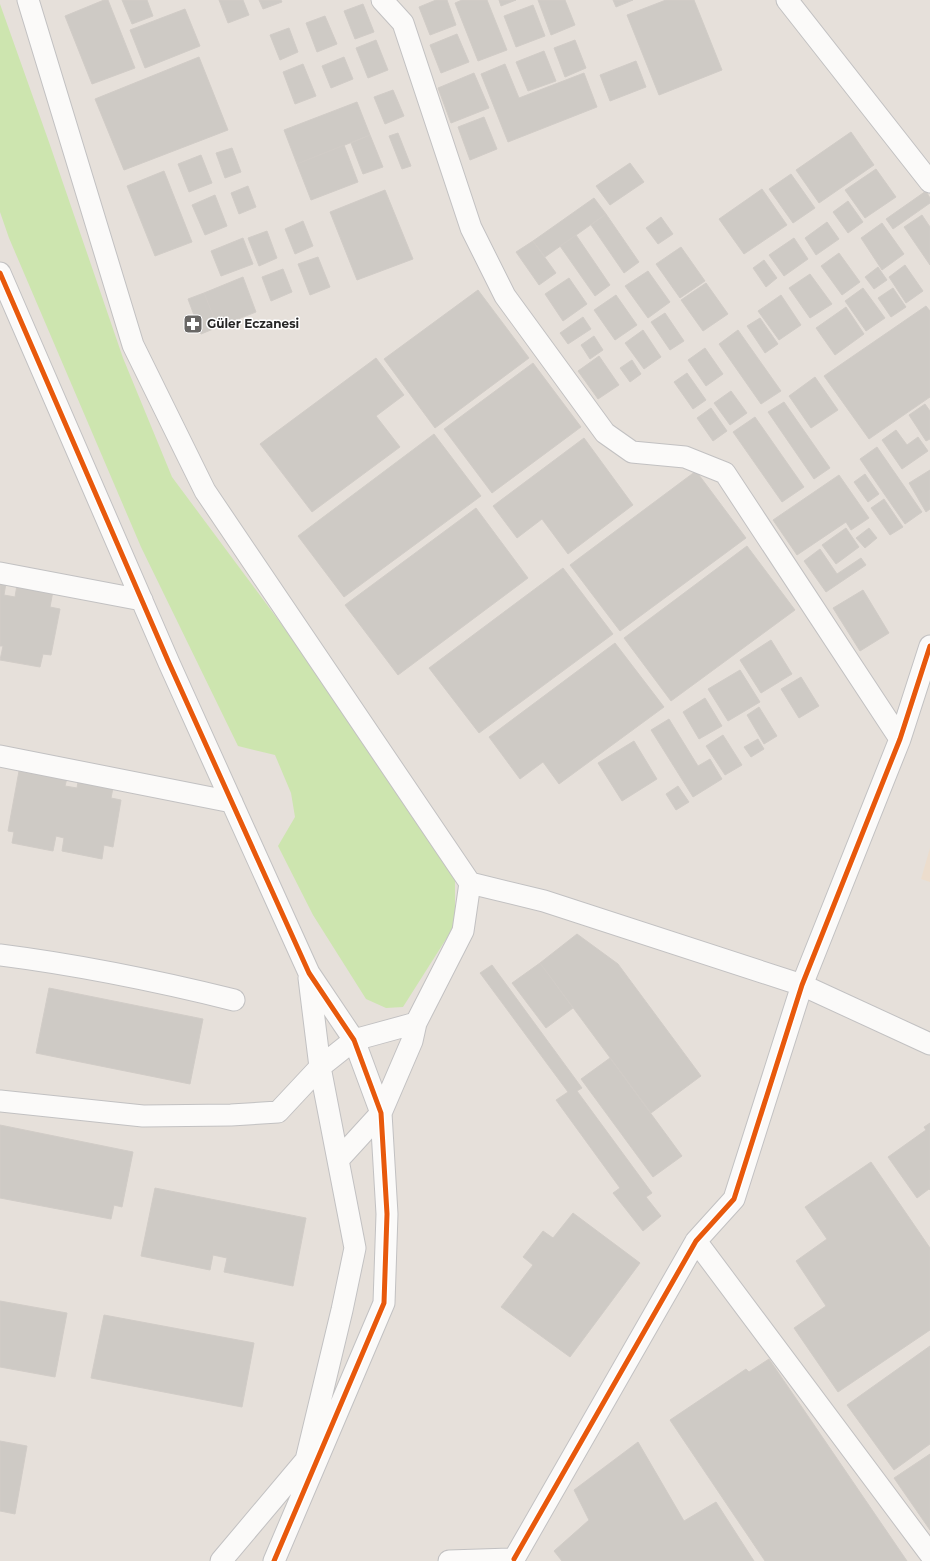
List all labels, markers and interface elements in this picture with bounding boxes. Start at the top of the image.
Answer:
pharmacy icon: Güler Eczanesi [182,313,204,335]
place label: Güler Eczanesi [207,316,299,331]

